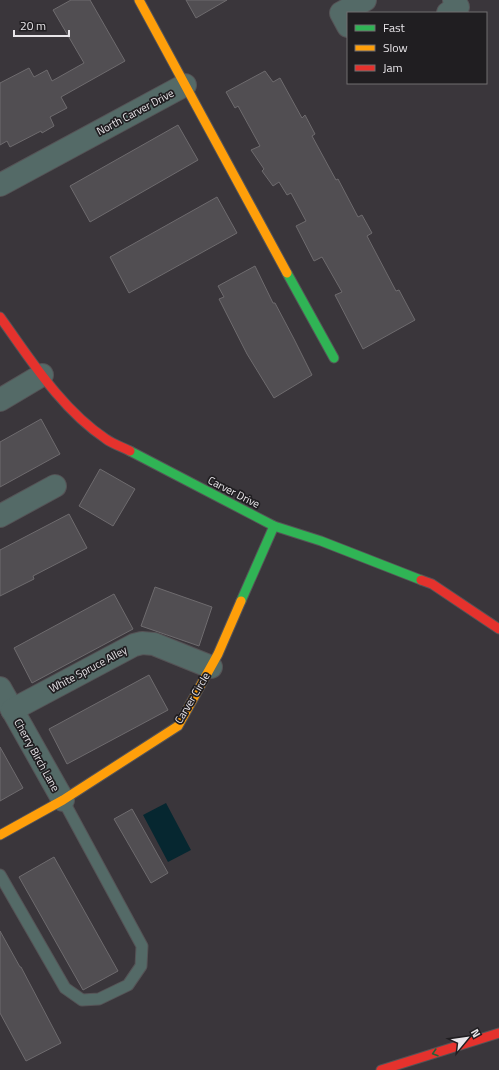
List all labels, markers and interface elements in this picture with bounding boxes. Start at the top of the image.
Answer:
scale bar [14,12,69,38]
legend [347,12,487,84]
text: 20 m [20,16,46,35]
text: Fast [383,18,406,37]
text: Slow [383,38,408,57]
text: Jam [383,58,403,77]
street label: North Carver Drive [93,85,177,139]
street label: Carver Drive [205,472,263,512]
street label: White Spruce Alley [46,641,131,696]
street label: Carver Circle [170,669,214,727]
street label: Cherry Birch Lane [10,716,64,795]
north arrow [447,1018,487,1058]
text: N [467,1026,485,1040]
one-way arrow [432,1048,439,1057]

